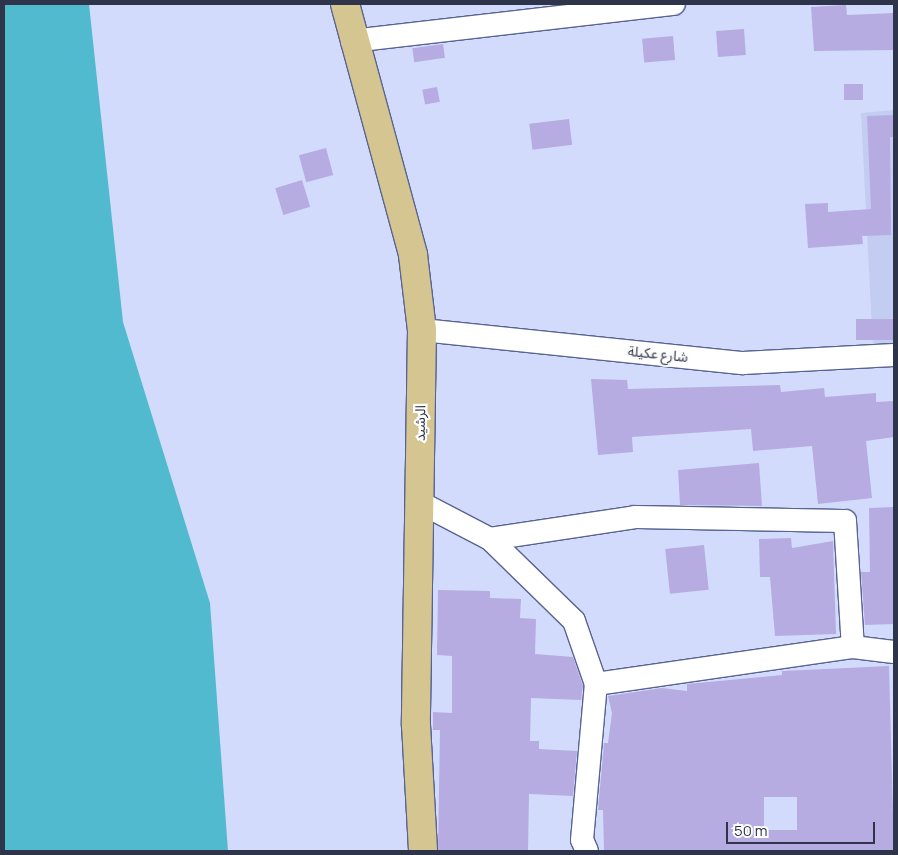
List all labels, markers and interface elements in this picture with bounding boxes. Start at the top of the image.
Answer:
street label: شارع عكيلة [627,342,689,366]
street label: الرشيد [411,405,429,441]
scale bar [728,812,877,844]
text: 50 m [734,820,768,841]

